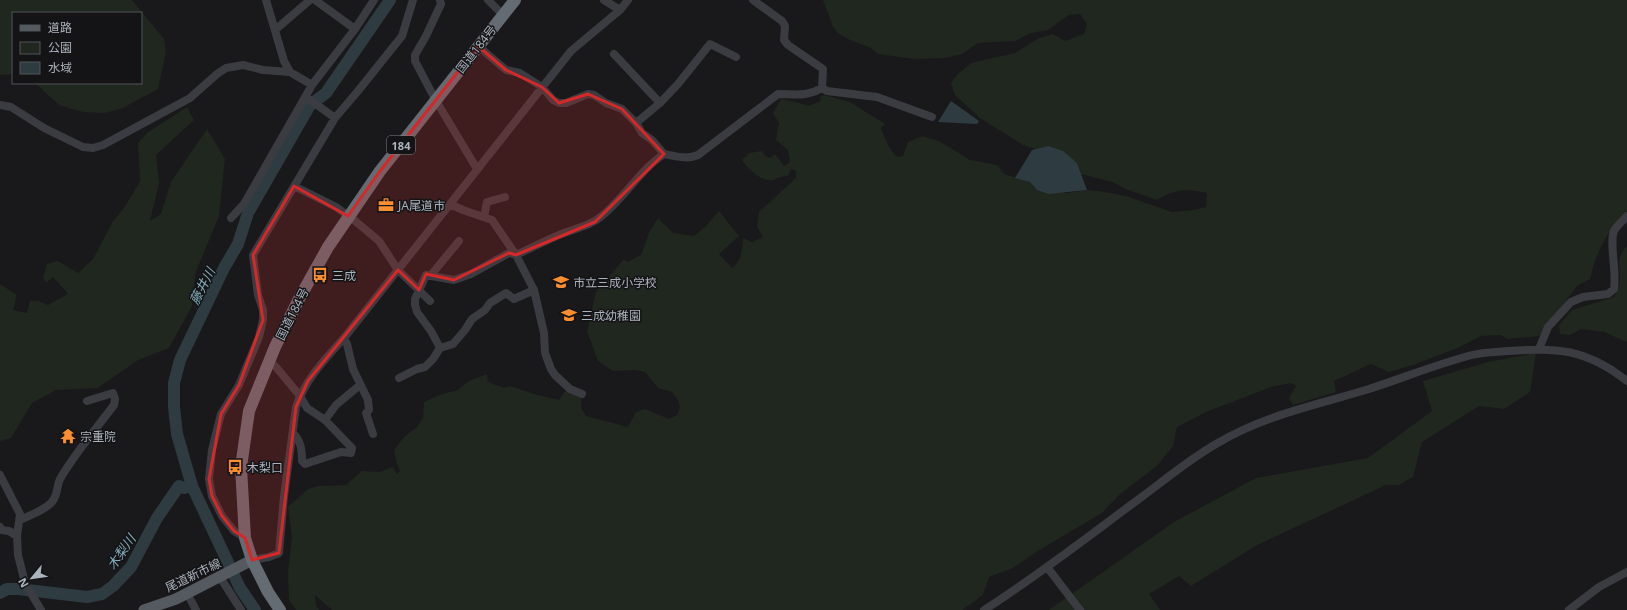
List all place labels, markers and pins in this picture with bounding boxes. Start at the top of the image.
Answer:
office icon: JA尾道市 [377,196,395,214]
place label: JA尾道市 [397,197,445,214]
bus stop icon: 三成 [311,266,329,284]
place label: 三成 [332,267,356,284]
school or university icon: 市立三成小学校 [552,273,570,291]
place label: 市立三成小学校 [573,274,657,291]
school or university icon: 三成幼稚園 [560,306,578,324]
place label: 三成幼稚園 [581,307,641,324]
temple icon: 宗重院 [59,427,77,445]
place label: 宗重院 [80,428,116,445]
bus stop icon: 木梨口 [226,458,244,476]
place label: 木梨口 [247,459,283,476]

